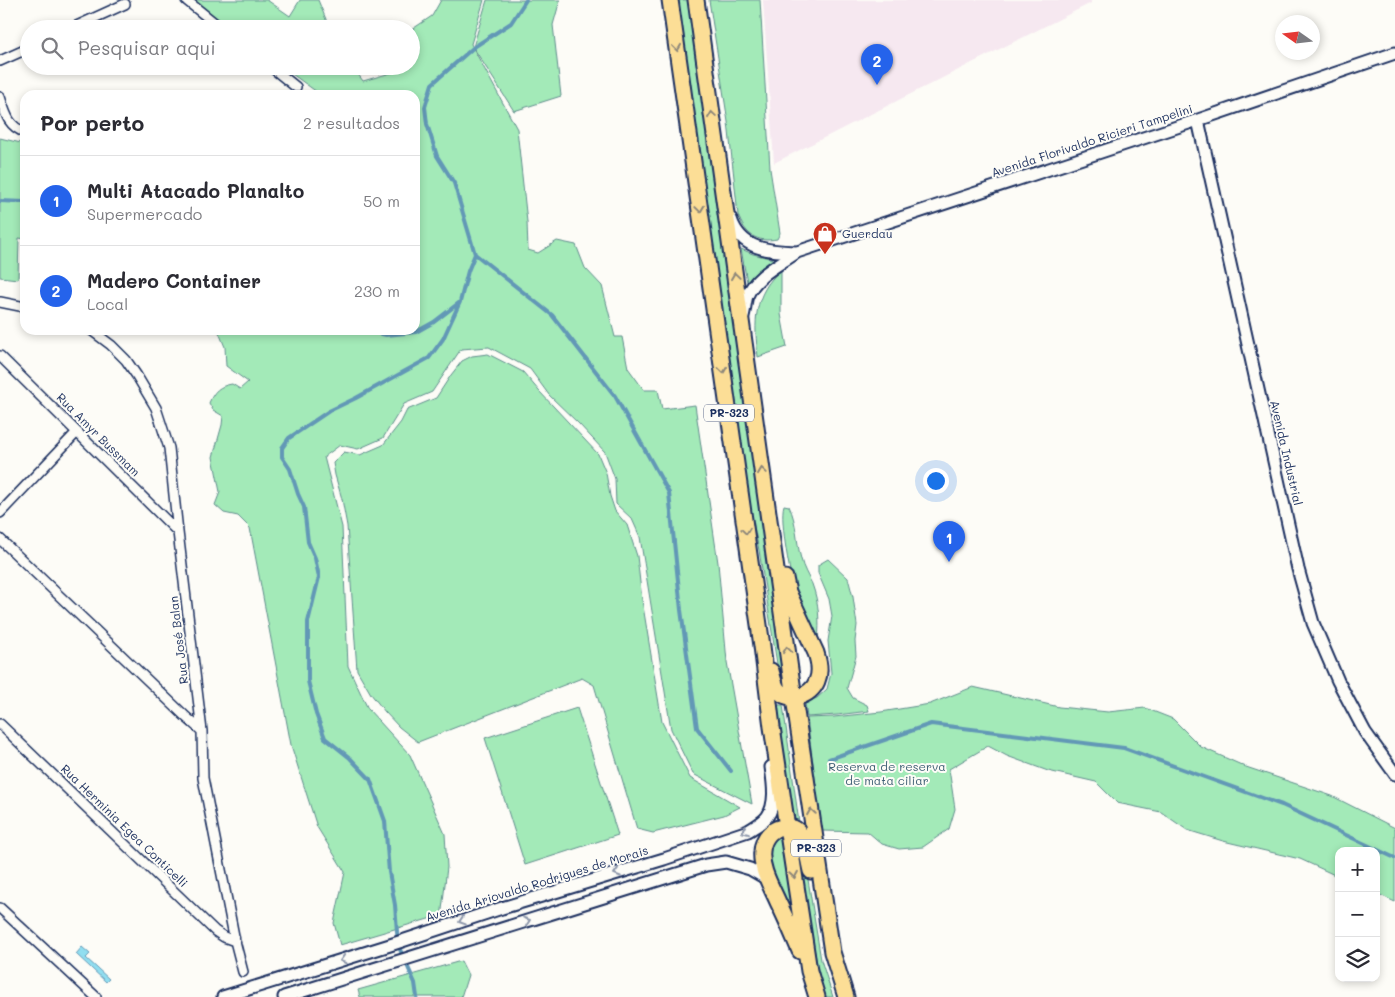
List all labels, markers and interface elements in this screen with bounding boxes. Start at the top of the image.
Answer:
north arrow [1275,15,1320,60]
search box [20,20,420,75]
icon: search [38,34,66,62]
text: Pesquisar aqui [78,35,216,60]
one-way arrow [671,44,681,53]
pin: 2 [861,44,893,85]
street label: Avenida Florivaldo Ricieri Tampelini [989,100,1194,180]
text: Por perto [40,109,144,136]
one-way arrow [707,111,718,119]
text: 2 resultados [303,112,400,133]
text: Multi Atacado Planalto [87,178,304,203]
text: 1 [52,190,60,211]
text: 50 m [363,190,400,211]
text: Supermercado [87,203,202,224]
one-way arrow [694,205,704,213]
shop icon: Guerdau [812,221,838,255]
place label: Guerdau [842,225,893,241]
text: Madero Container [87,268,261,293]
one-way arrow [730,271,740,280]
text: 2 [52,280,60,301]
text: 230 m [354,280,400,301]
text: Local [87,293,128,314]
one-way arrow [717,366,727,374]
street label: Rua Amyr Bussmam [54,389,144,479]
street label: Avenida Industrial [1267,399,1307,507]
road number: PR-323 [704,404,754,422]
one-way arrow [758,467,768,476]
your location [923,468,949,494]
pin: 1 [933,521,965,562]
one-way arrow [740,527,750,535]
street label: Rua José Balan [165,595,191,685]
one-way arrow [782,645,793,653]
park label: Reserva de reserva de mata ciliar [828,758,946,788]
street label: Rua Herminia Egea Conticelli [58,760,192,890]
one-way arrow [806,807,817,815]
one-way arrow [741,825,750,835]
road number: PR-323 [791,840,841,856]
street label: Avenida Ariovaldo Rodrigues de Morais [423,841,650,925]
map controls [1335,847,1380,982]
button: + [1335,847,1380,892]
one-way arrow [614,867,622,877]
one-way arrow [788,871,799,879]
button: − [1335,892,1380,937]
one-way arrow [459,916,467,926]
one-way arrow [522,917,531,927]
button: layers [1335,937,1380,982]
one-way arrow [339,954,348,964]

